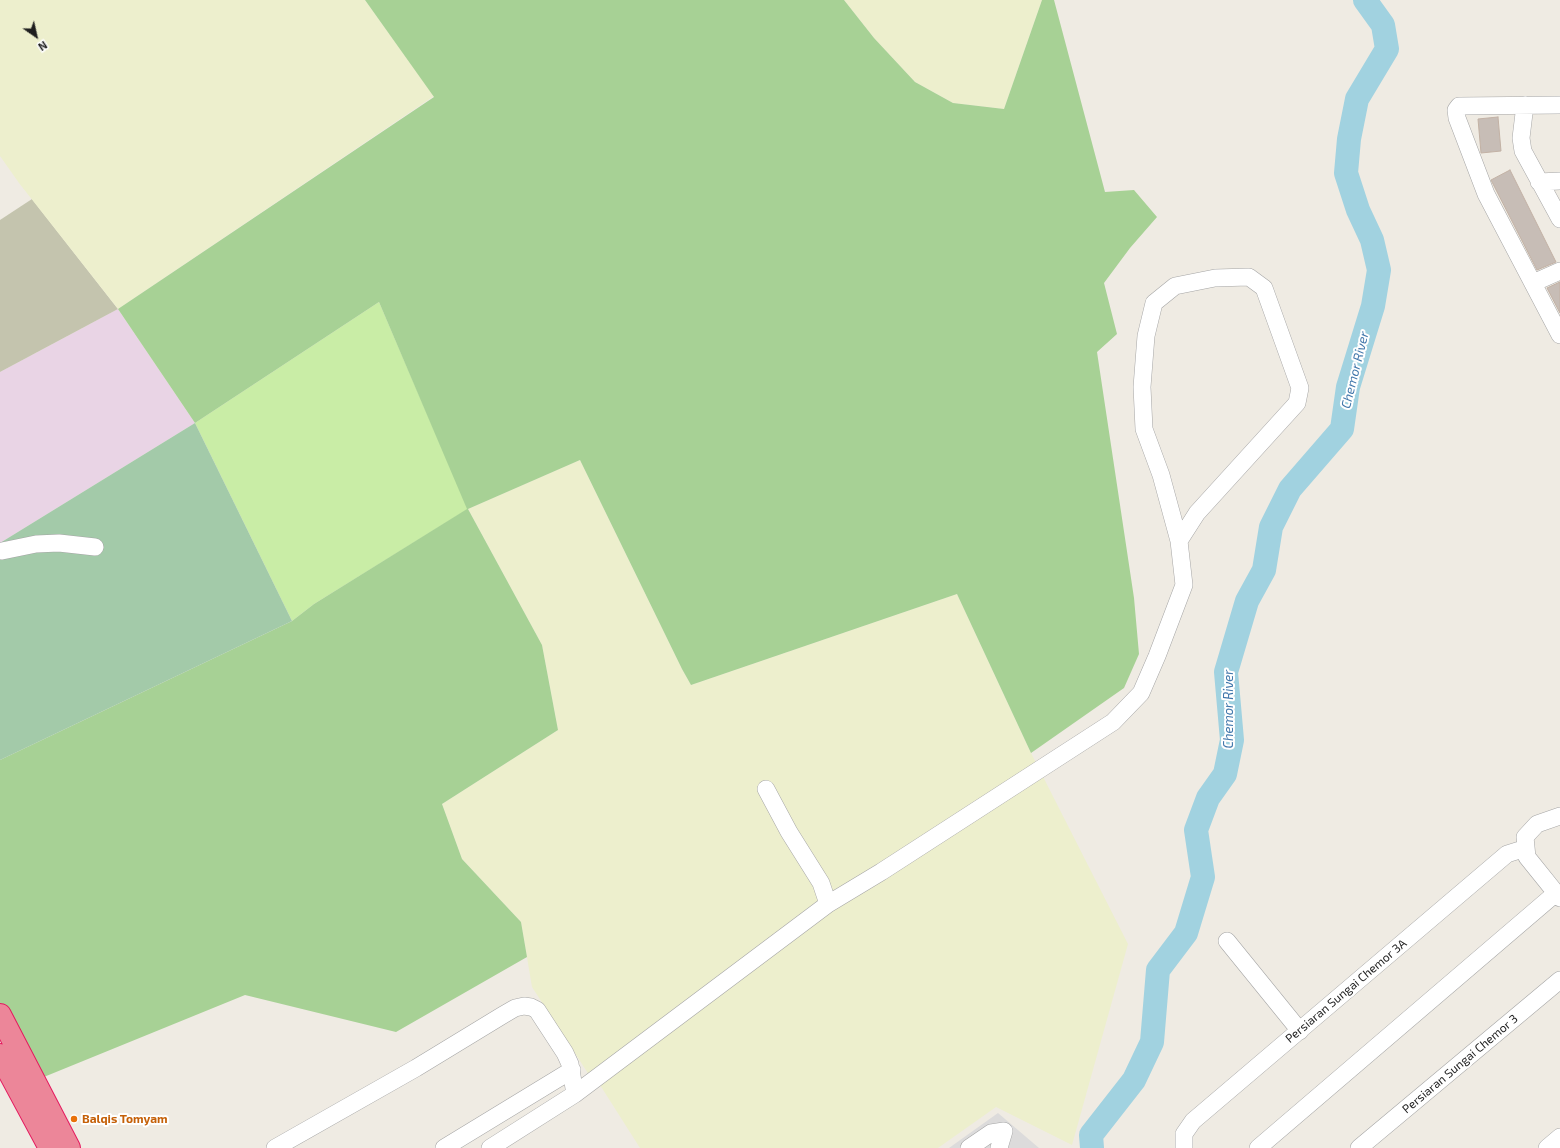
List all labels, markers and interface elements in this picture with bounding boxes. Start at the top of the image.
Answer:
north arrow [16,16,56,56]
text: N [36,39,50,54]
water label: Chemor River [1338,330,1372,410]
water label: Chemor River [1221,670,1237,748]
street label: Persiaran Sungai Chemor 3A [1283,936,1409,1046]
street label: Persiaran Sungai Chemor 3 [1399,1012,1521,1116]
place label: Balqis Tomyam [82,1112,168,1126]
marker: Balqis Tomyam [69,1114,79,1124]

